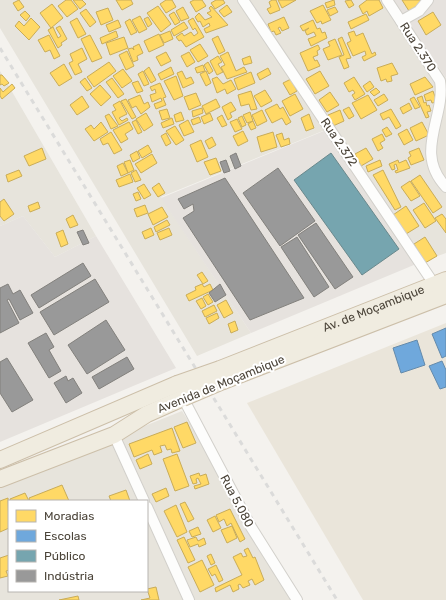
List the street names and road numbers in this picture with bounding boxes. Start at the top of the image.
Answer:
street label: Rua 2.370 [397,20,439,74]
street label: Rua 2.372 [318,115,360,169]
street label: Av. de Moçambique [321,282,427,335]
street label: Avenida de Moçambique [155,352,287,416]
street label: Rua 5.080 [217,472,257,530]

